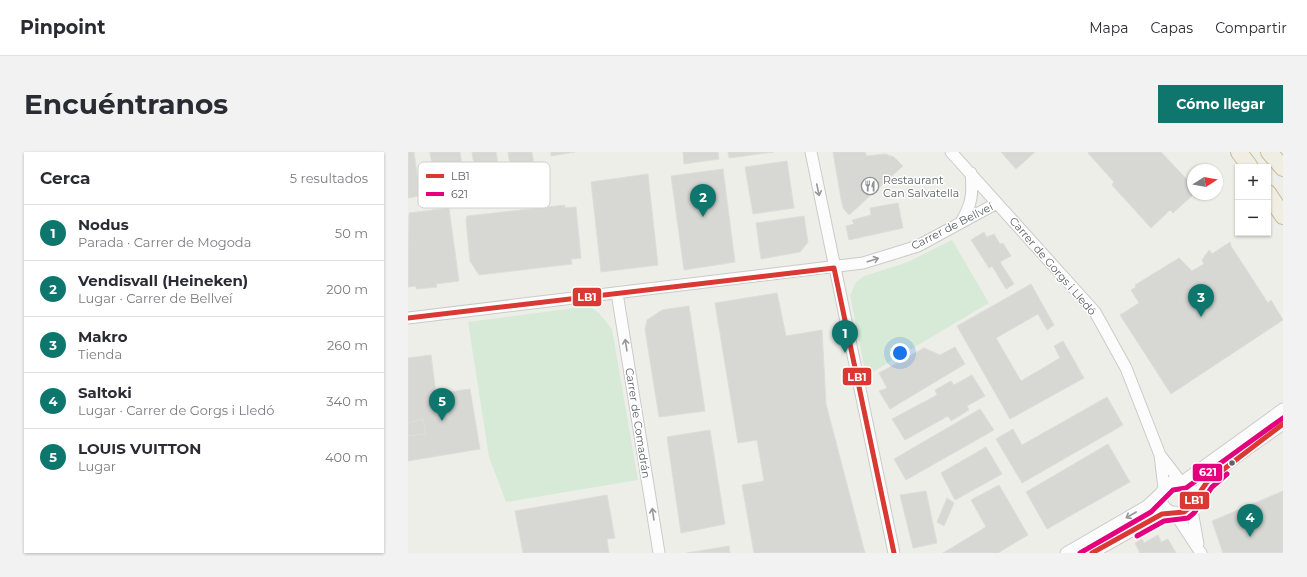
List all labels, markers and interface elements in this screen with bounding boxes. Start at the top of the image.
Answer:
text: Pinpoint [20,16,105,39]
text: Mapa [1089,19,1129,37]
text: Capas [1151,19,1193,37]
text: Compartir [1215,19,1287,37]
button: Cómo llegar [1158,85,1283,123]
text: Encuéntranos [24,87,228,121]
legend [418,162,550,208]
north arrow [1187,164,1223,200]
map controls [1235,164,1271,236]
button: + [1235,164,1271,200]
text: Cerca [40,168,90,188]
text: LB1 [451,169,470,183]
text: 5 resultados [290,170,368,186]
place label: Restaurant Can Salvatella [883,173,959,200]
restaurant icon: Restaurant Can Salvatella [860,176,880,196]
one-way arrow [815,183,823,196]
pin: 2 [690,184,716,217]
text: 621 [451,187,468,201]
street label: Carrer de Bellveí [909,199,996,253]
button: − [1235,200,1271,236]
street label: Carrer de Gorgs i Lledó [1007,214,1099,318]
text: Nodus [78,215,129,234]
text: 1 [50,225,56,241]
text: 50 m [335,225,368,241]
text: Parada · Carrer de Mogoda [78,234,251,250]
one-way arrow [866,256,879,263]
text: Vendisvall (Heineken) [78,271,248,290]
text: 2 [49,281,57,297]
text: 200 m [326,281,368,297]
pin: 3 [1188,284,1214,317]
line badge: LB1 [572,287,602,307]
text: Lugar · Carrer de Bellveí [78,290,233,306]
text: LB1 [577,290,597,304]
pin: 1 [832,320,858,353]
text: Makro [78,327,128,346]
text: 3 [49,337,57,353]
text: 260 m [327,337,368,353]
one-way arrow [622,339,630,352]
your location [890,343,910,363]
text: Tienda [78,346,122,362]
street label: Carrer de Comadrán [622,367,654,479]
line badge: LB1 [842,367,872,386]
text: LB1 [847,370,867,384]
text: Saltoki [78,383,132,402]
pin: 5 [429,388,455,421]
text: 4 [49,393,57,409]
text: 340 m [326,393,368,409]
text: Lugar · Carrer de Gorgs i Lledó [78,402,274,418]
text: LOUIS VUITTON [78,439,201,458]
text: 5 [49,449,57,465]
text: 400 m [325,449,368,465]
text: Lugar [78,458,116,474]
unlabelled marker [1227,458,1237,468]
line badge: 621 [1192,463,1223,482]
text: 621 [1199,465,1217,479]
line badge: LB1 [1179,491,1210,510]
text: LB1 [1184,493,1204,507]
pin: 4 [1237,504,1263,537]
one-way arrow [649,508,657,521]
one-way arrow [1125,512,1137,520]

